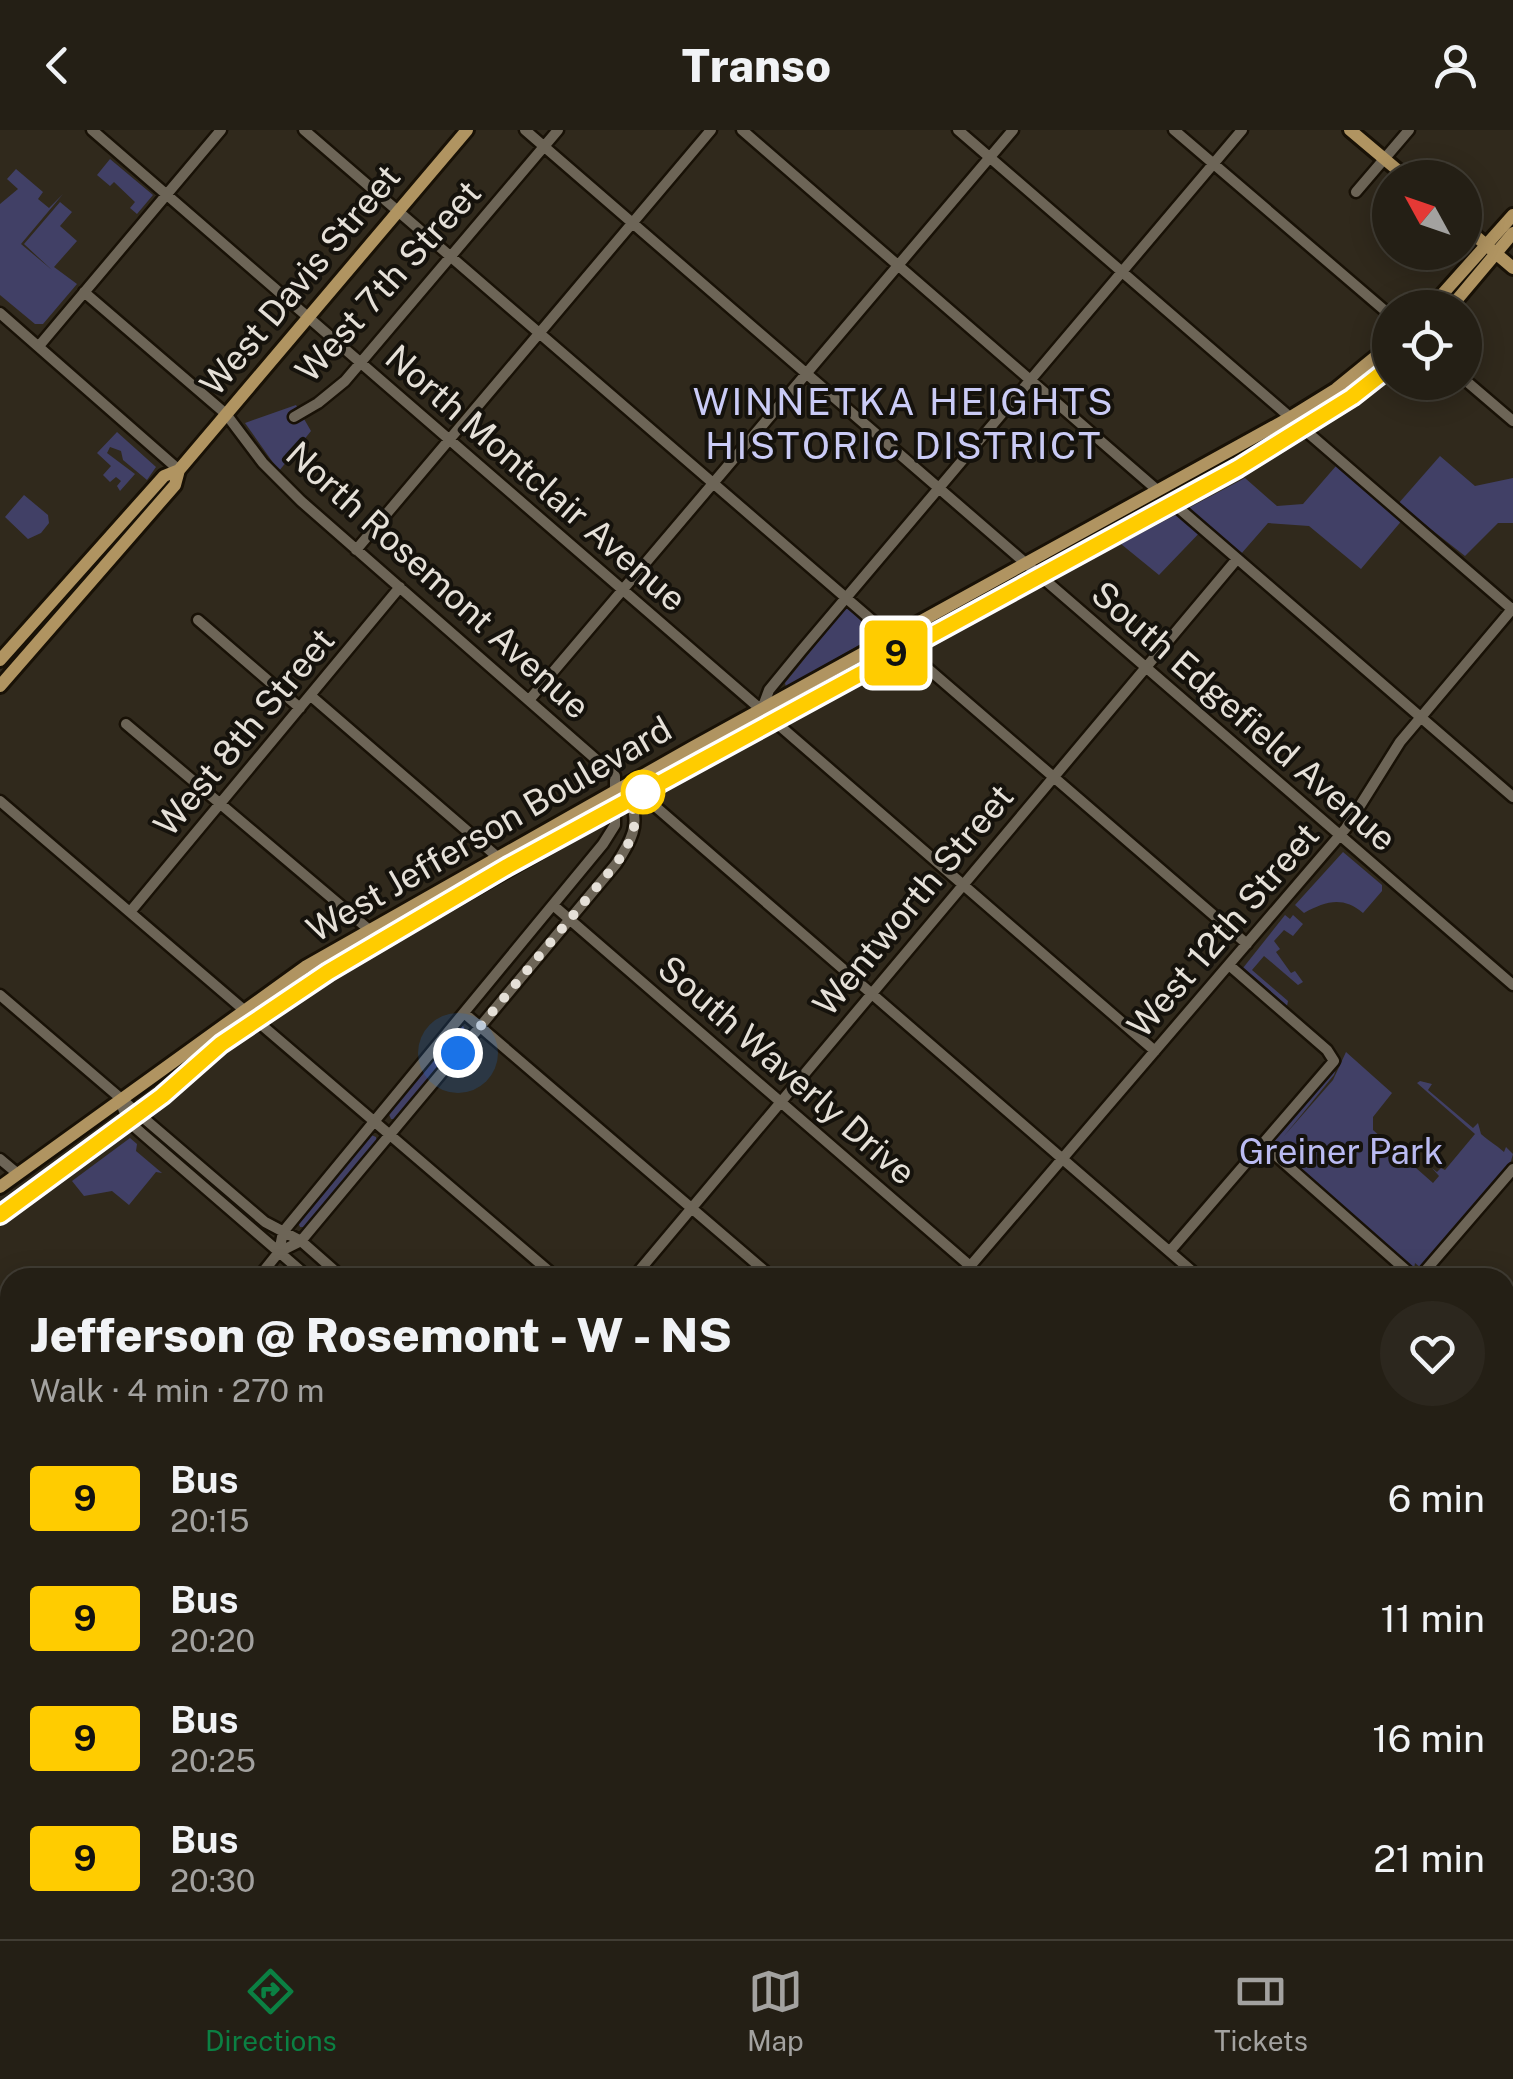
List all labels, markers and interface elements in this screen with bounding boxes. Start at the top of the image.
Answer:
icon: back [30,38,85,93]
icon: person [1428,38,1483,93]
text: Transo [682,39,831,92]
street label: West Davis Street [192,156,408,404]
north arrow [1372,160,1482,270]
map controls [1372,160,1482,400]
street label: West 7th Street [287,172,489,390]
button: locate [1372,290,1482,400]
street label: North Montclair Avenue [377,336,695,620]
district label: WINNETKA HEIGHTS HISTORIC DISTRICT [693,379,1115,468]
street label: North Rosemont Avenue [278,433,598,727]
street label: South Edgefield Avenue [1083,573,1405,859]
street label: West 8th Street [145,620,343,844]
line badge: 9 [864,620,928,686]
text: 9 [884,633,908,674]
street label: West Jefferson Boulevard [300,708,678,950]
unlabelled marker [622,771,664,813]
street label: Wentworth Street [804,776,1022,1024]
street label: West 12th Street [1119,814,1327,1046]
street label: South Waverly Drive [650,947,924,1193]
your location [433,1028,483,1078]
park label: Greiner Park [1239,1131,1443,1172]
button: heart [1380,1301,1485,1406]
text: Jefferson @ Rosemont - W - NS [30,1306,732,1363]
text: Walk · 4 min · 270 m [30,1372,325,1409]
text: Bus [170,1457,239,1502]
text: 6 min [1388,1476,1485,1521]
text: 9 [73,1478,97,1519]
text: 20:15 [170,1502,249,1539]
text: Bus [170,1577,239,1622]
text: 11 min [1380,1596,1485,1641]
text: 9 [73,1598,97,1639]
text: 20:20 [170,1622,255,1659]
text: Bus [170,1697,239,1742]
text: 16 min [1372,1716,1485,1761]
text: 9 [73,1718,97,1759]
text: 20:25 [170,1742,256,1779]
text: Bus [170,1817,239,1862]
text: 21 min [1373,1836,1485,1881]
text: 9 [73,1838,97,1879]
text: 20:30 [170,1862,255,1899]
tab: Directions [205,1964,337,2057]
tab: Map [747,1964,804,2057]
tab: Tickets [1214,1964,1308,2057]

